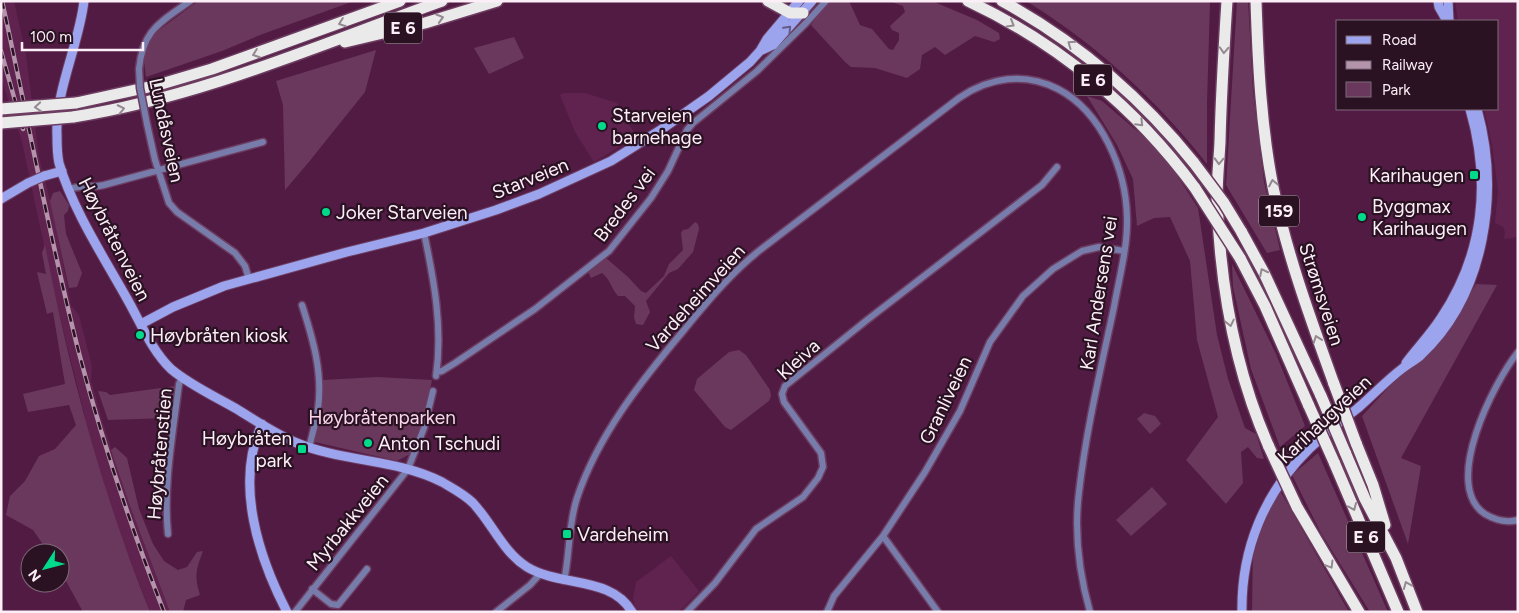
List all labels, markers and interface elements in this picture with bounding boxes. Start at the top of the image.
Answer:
road number: E 6 [384,12,422,44]
one-way arrow [435,14,443,24]
one-way arrow [339,17,347,27]
one-way arrow [1006,17,1015,27]
scale bar [22,20,144,52]
legend [1336,20,1499,110]
one-way arrow [782,25,791,34]
text: 100 m [30,28,72,46]
text: Road [1382,31,1417,49]
one-way arrow [1068,42,1077,50]
one-way arrow [1219,46,1230,54]
one-way arrow [252,48,261,58]
text: Railway [1382,56,1433,74]
road number: E 6 [1074,64,1112,96]
street label: Lundåsveien [144,76,189,184]
text: Park [1382,81,1411,99]
one-way arrow [34,102,42,113]
one-way arrow [116,104,125,114]
place label: Starveien barnehage [612,104,702,149]
one-way arrow [1134,117,1143,126]
marker: Starveien barnehage [596,120,608,132]
street label: Starveien [489,153,572,204]
one-way arrow [1213,158,1224,166]
street label: Bredes vei [589,162,660,246]
place label: Karihaugen [1369,164,1464,187]
marker: Karihaugen [1468,169,1480,181]
street label: Høybråtenveien [74,174,156,305]
one-way arrow [1268,178,1278,187]
place label: Byggmax Karihaugen [1372,195,1467,240]
road number: 159 [1259,196,1299,227]
place label: Joker Starveien [336,201,468,224]
marker: Joker Starveien [320,206,332,218]
marker: Byggmax Karihaugen [1356,211,1368,223]
street label: Karl Andersens vei [1075,214,1122,372]
street label: Vardeheimveien [641,240,750,357]
street label: Strømsveien [1294,240,1349,348]
one-way arrow [1259,268,1270,277]
one-way arrow [1224,319,1235,328]
place label: Høybråten kiosk [150,324,289,347]
marker: Høybråten kiosk [134,329,146,341]
street label: Kleiva [772,334,825,385]
one-way arrow [1313,335,1323,344]
street label: Granliveien [914,352,977,448]
street label: Karihaugveien [1273,370,1376,468]
street label: Høybråtenstien [142,387,177,521]
park label: Høybråtenparken [308,406,456,429]
place label: Høybråten park [202,427,293,472]
place label: Anton Tschudi [378,432,500,455]
marker: Anton Tschudi [362,437,374,449]
marker: Høybråten park [296,443,308,455]
street label: Myrbakkveien [302,470,393,575]
one-way arrow [1346,502,1357,511]
road number: E 6 [1347,522,1385,552]
place label: Vardeheim [577,523,669,546]
marker: Vardeheim [561,528,573,540]
north arrow [20,543,70,593]
one-way arrow [1323,559,1333,568]
text: N [25,566,45,585]
one-way arrow [1402,581,1413,590]

